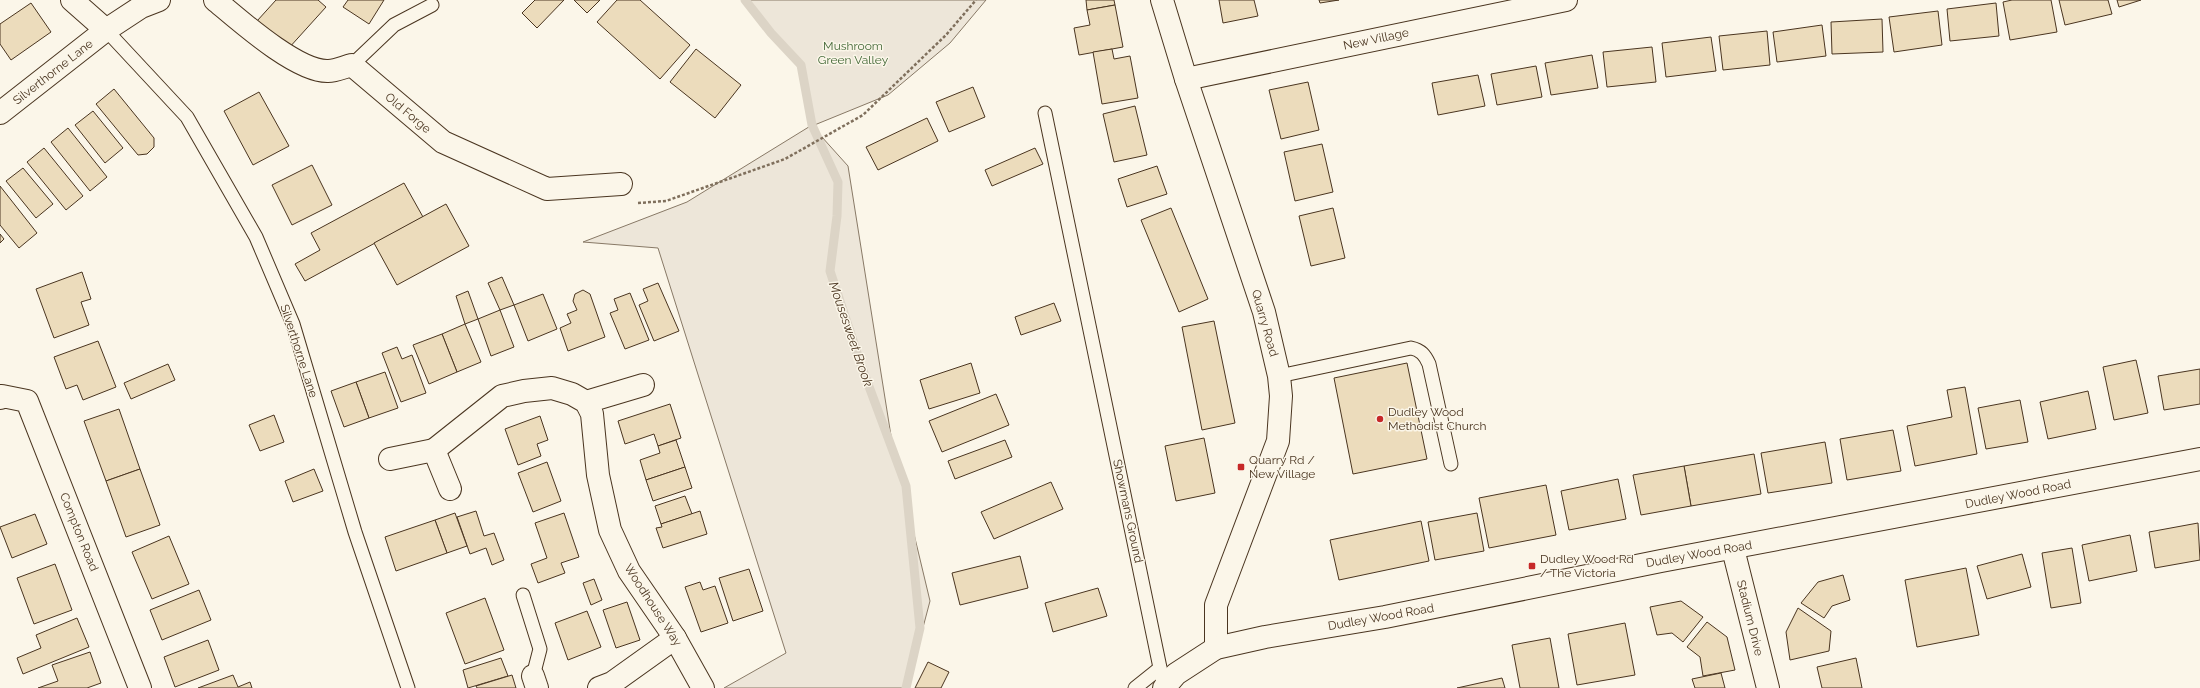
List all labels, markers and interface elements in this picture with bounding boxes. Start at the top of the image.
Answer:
street label: New Village [1342,25,1410,53]
street label: Silverthorne Lane [10,36,96,108]
park label: Mushroom Green Valley [818,39,889,67]
street label: Old Forge [382,90,434,136]
water label: Mousesweet Brook [826,280,876,389]
street label: Quarry Road [1249,288,1281,358]
street label: Silverthorne Lane [277,303,321,399]
place label: Dudley Wood Methodist Church [1388,405,1486,433]
marker: Dudley Wood Methodist Church [1375,414,1385,424]
place label: Quarry Rd / New Village [1249,453,1315,481]
street label: Showmans Ground [1110,458,1146,564]
marker: Quarry Rd / New Village [1236,462,1246,472]
street label: Dudley Wood Road [1964,477,2072,511]
street label: Compton Road [57,491,101,573]
street label: Dudley Wood Road [1645,538,1753,570]
place label: Dudley Wood Rd / The Victoria [1540,552,1634,580]
street label: Woodhouse Way [621,561,685,649]
marker: Dudley Wood Rd / The Victoria [1527,561,1537,571]
street label: Stadium Drive [1734,579,1766,657]
street label: Dudley Wood Road [1327,601,1435,633]

